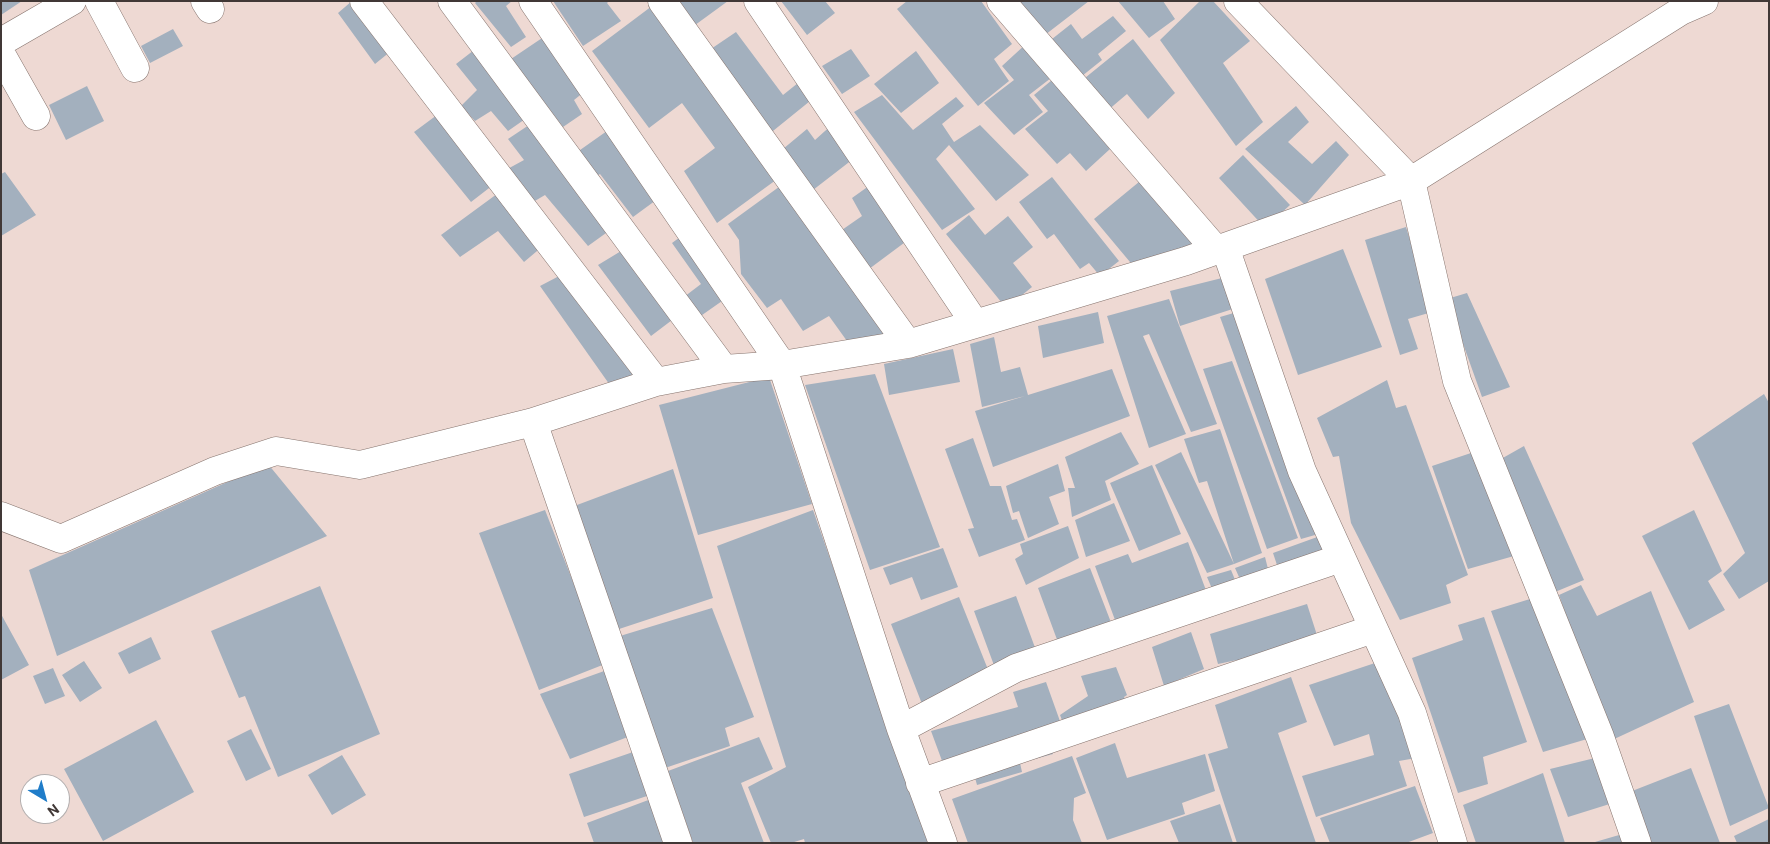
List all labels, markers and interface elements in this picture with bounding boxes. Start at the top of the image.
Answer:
north arrow [20,774,70,824]
text: N [45,801,62,820]

